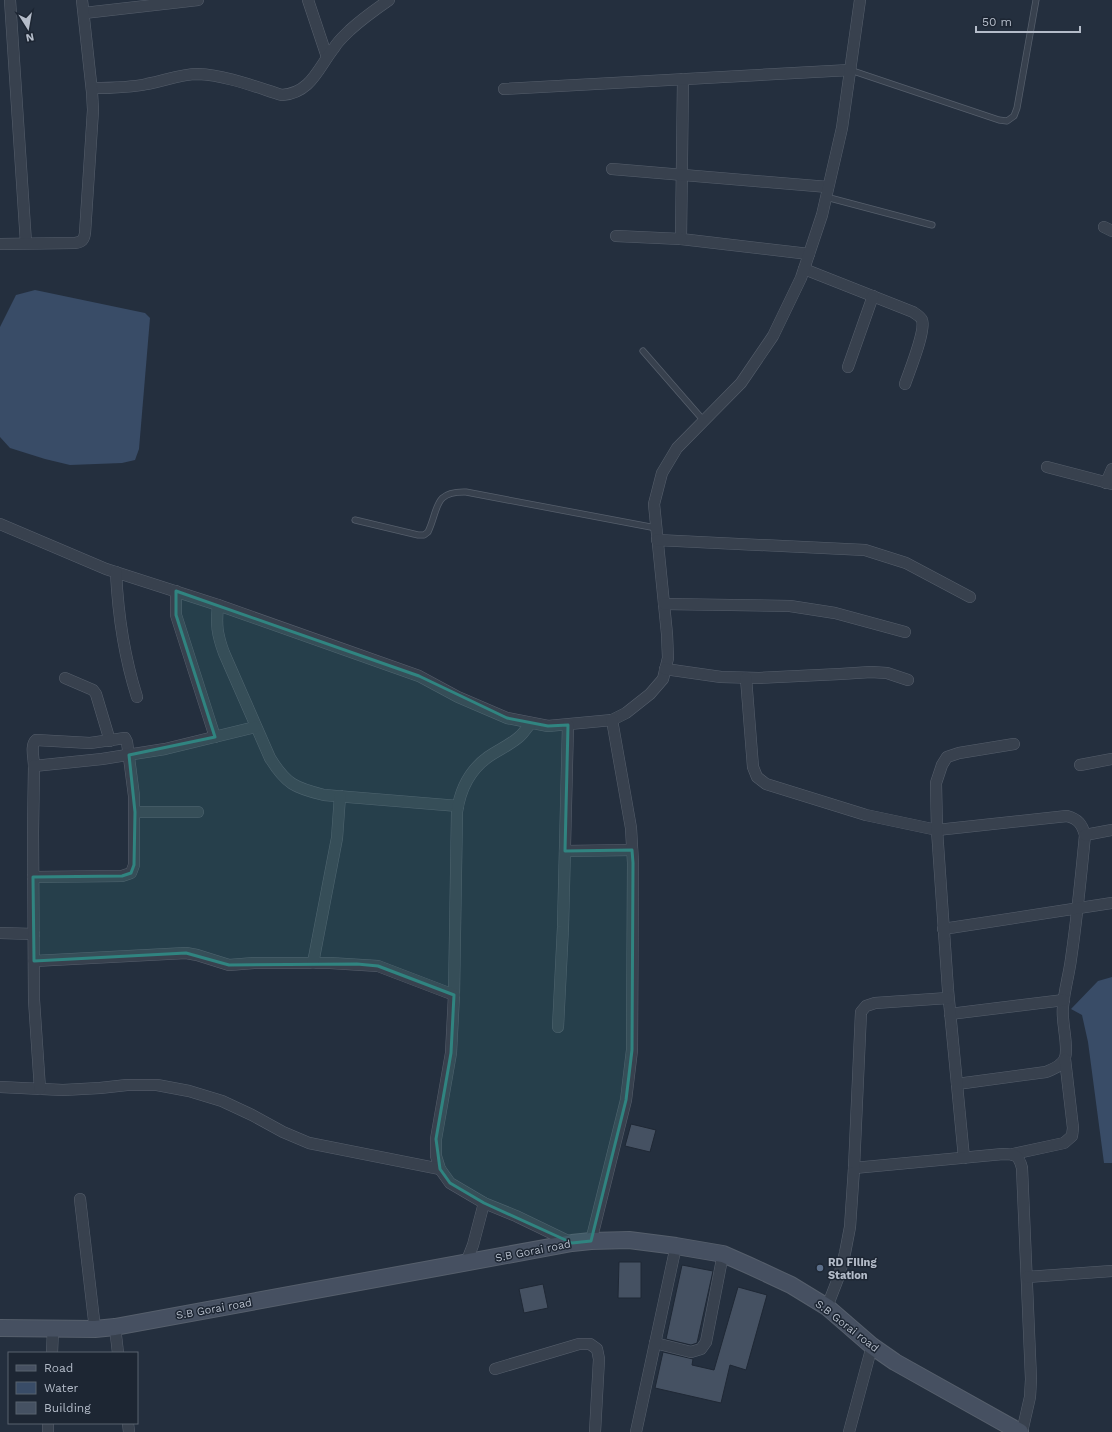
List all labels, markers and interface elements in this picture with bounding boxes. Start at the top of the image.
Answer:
north arrow [8,8,48,48]
scale bar [976,8,1080,34]
text: 50 m [982,15,1012,29]
text: N [25,30,35,44]
street label: S.B Gorai road [494,1237,572,1265]
place label: RD FIling Station [828,1256,877,1282]
marker: RD FIling Station [815,1263,825,1273]
street label: S.B Gorai road [175,1296,253,1322]
street label: S.B Gorai road [813,1297,881,1355]
legend [8,1352,138,1424]
text: Road [44,1361,73,1375]
text: Water [44,1381,79,1395]
text: Building [44,1401,91,1415]

